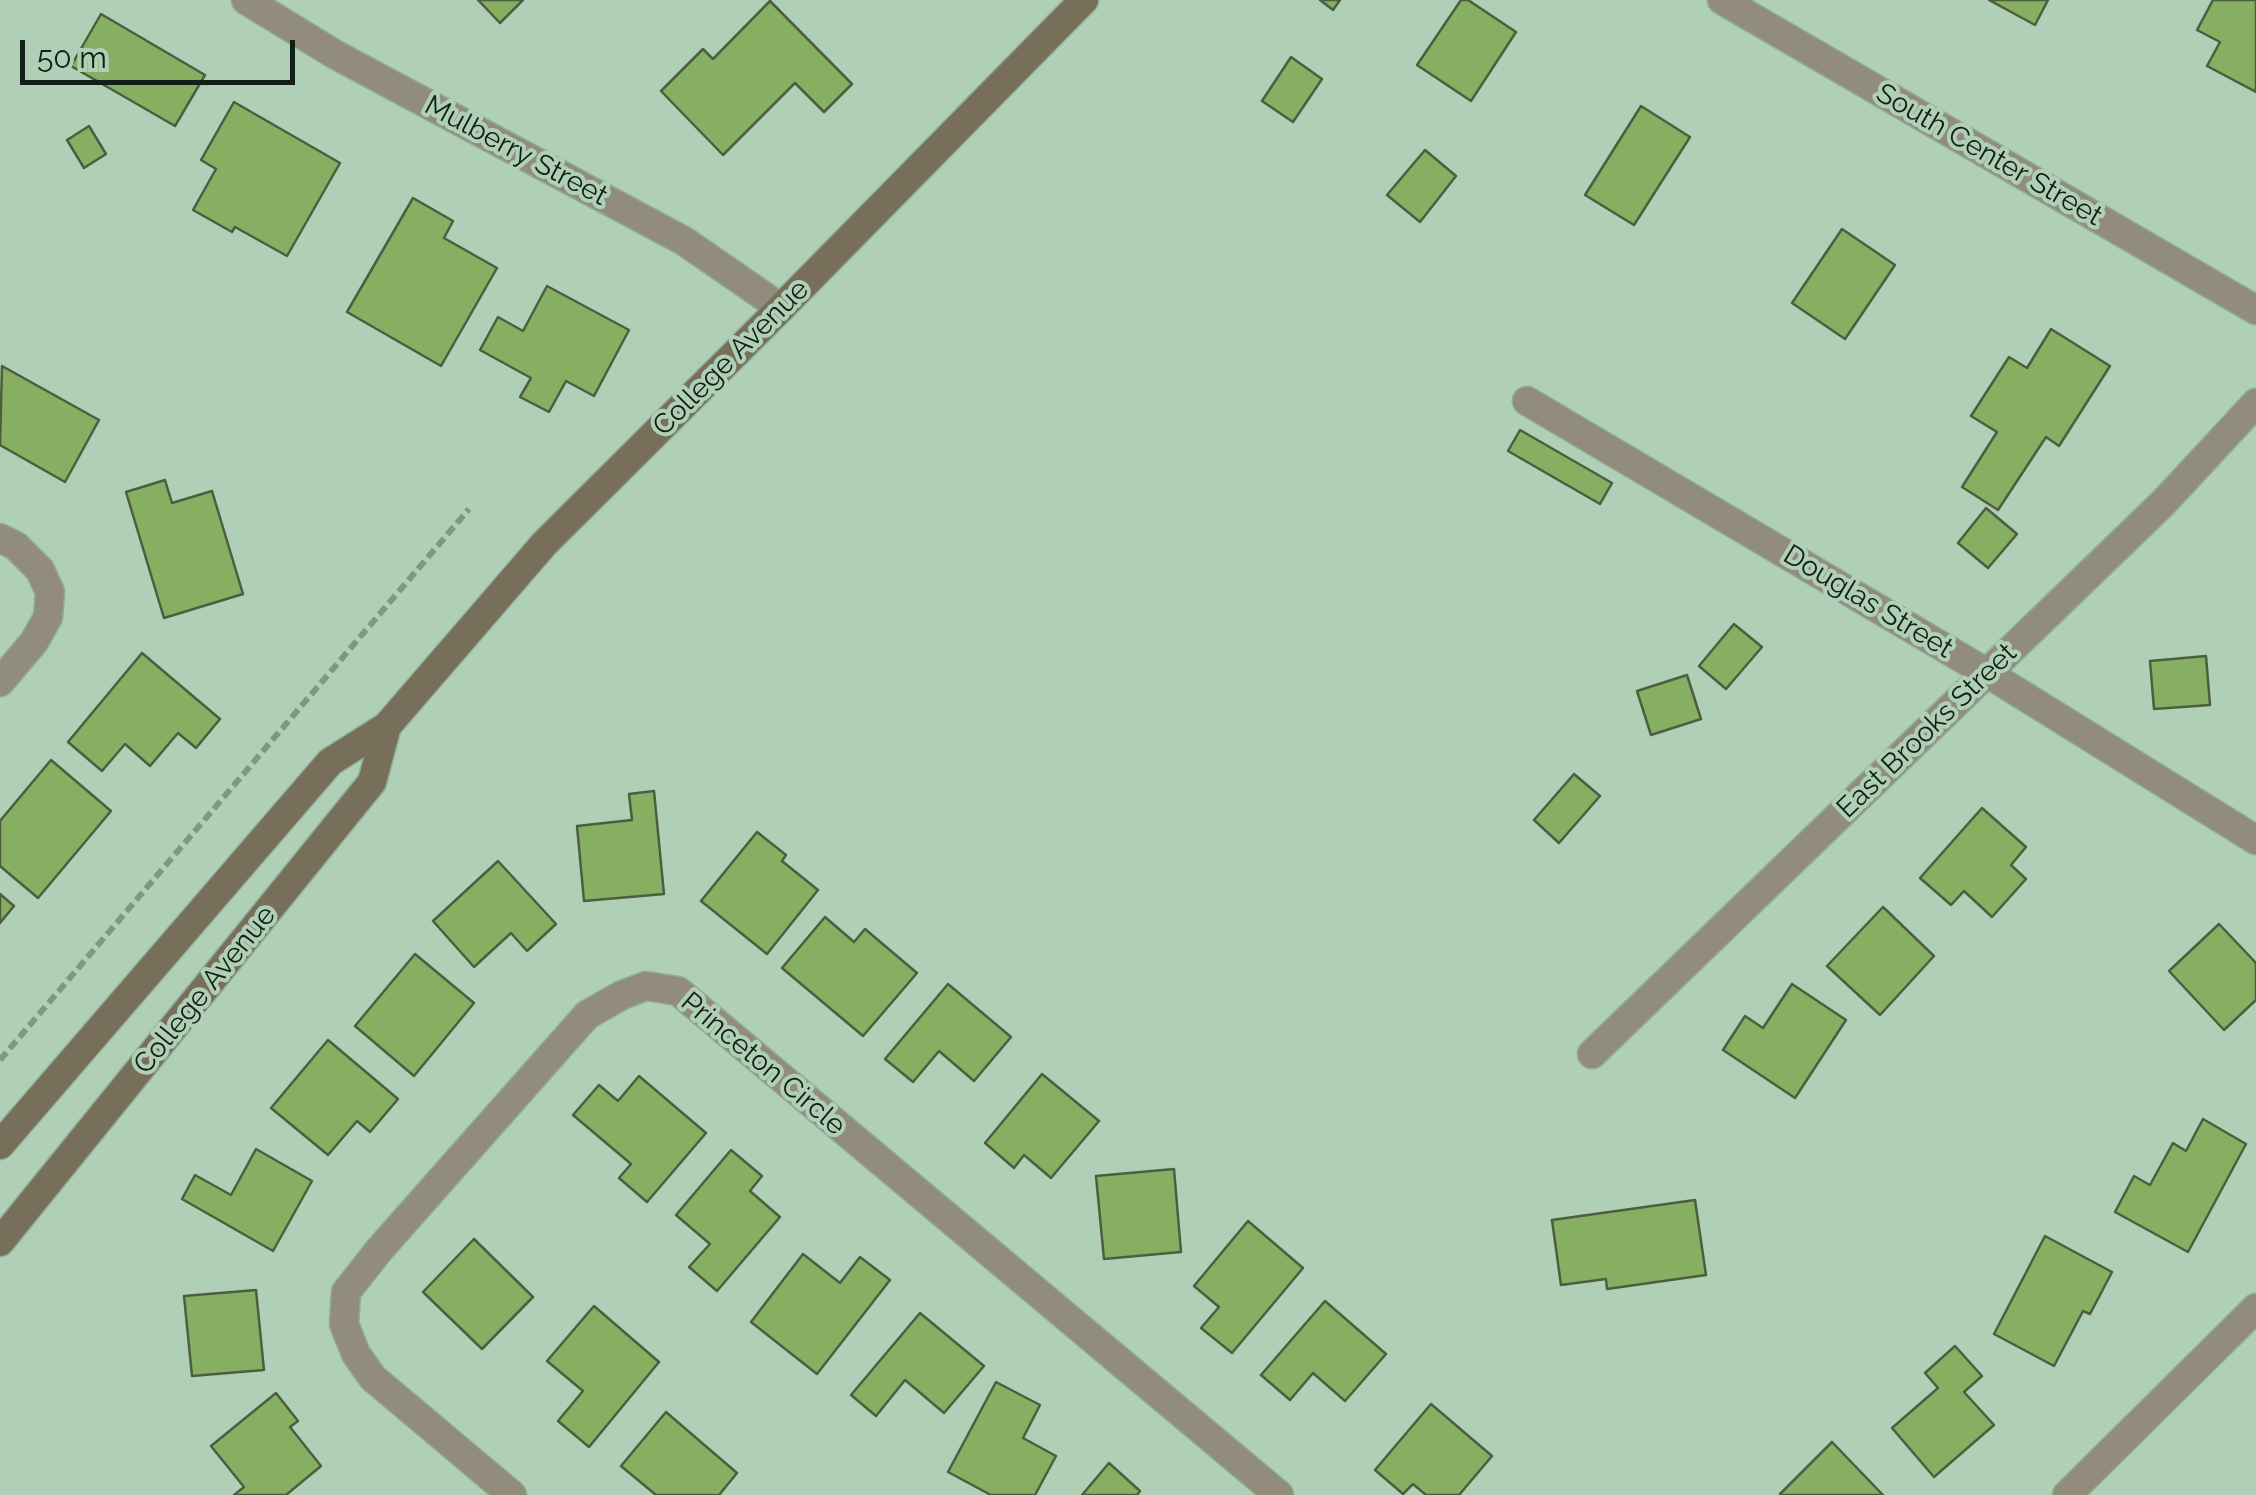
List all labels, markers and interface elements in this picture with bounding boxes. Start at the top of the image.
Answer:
scale bar [25,20,300,82]
text: 50 m [37,40,107,75]
street label: South Center Street [1870,77,2108,233]
street label: Mulberry Street [419,89,613,213]
street label: College Avenue [646,273,816,443]
street label: Douglas Street [1777,538,1959,666]
street label: East Brooks Street [1830,637,2024,825]
street label: College Avenue [127,899,283,1081]
street label: Princeton Circle [674,985,852,1143]

